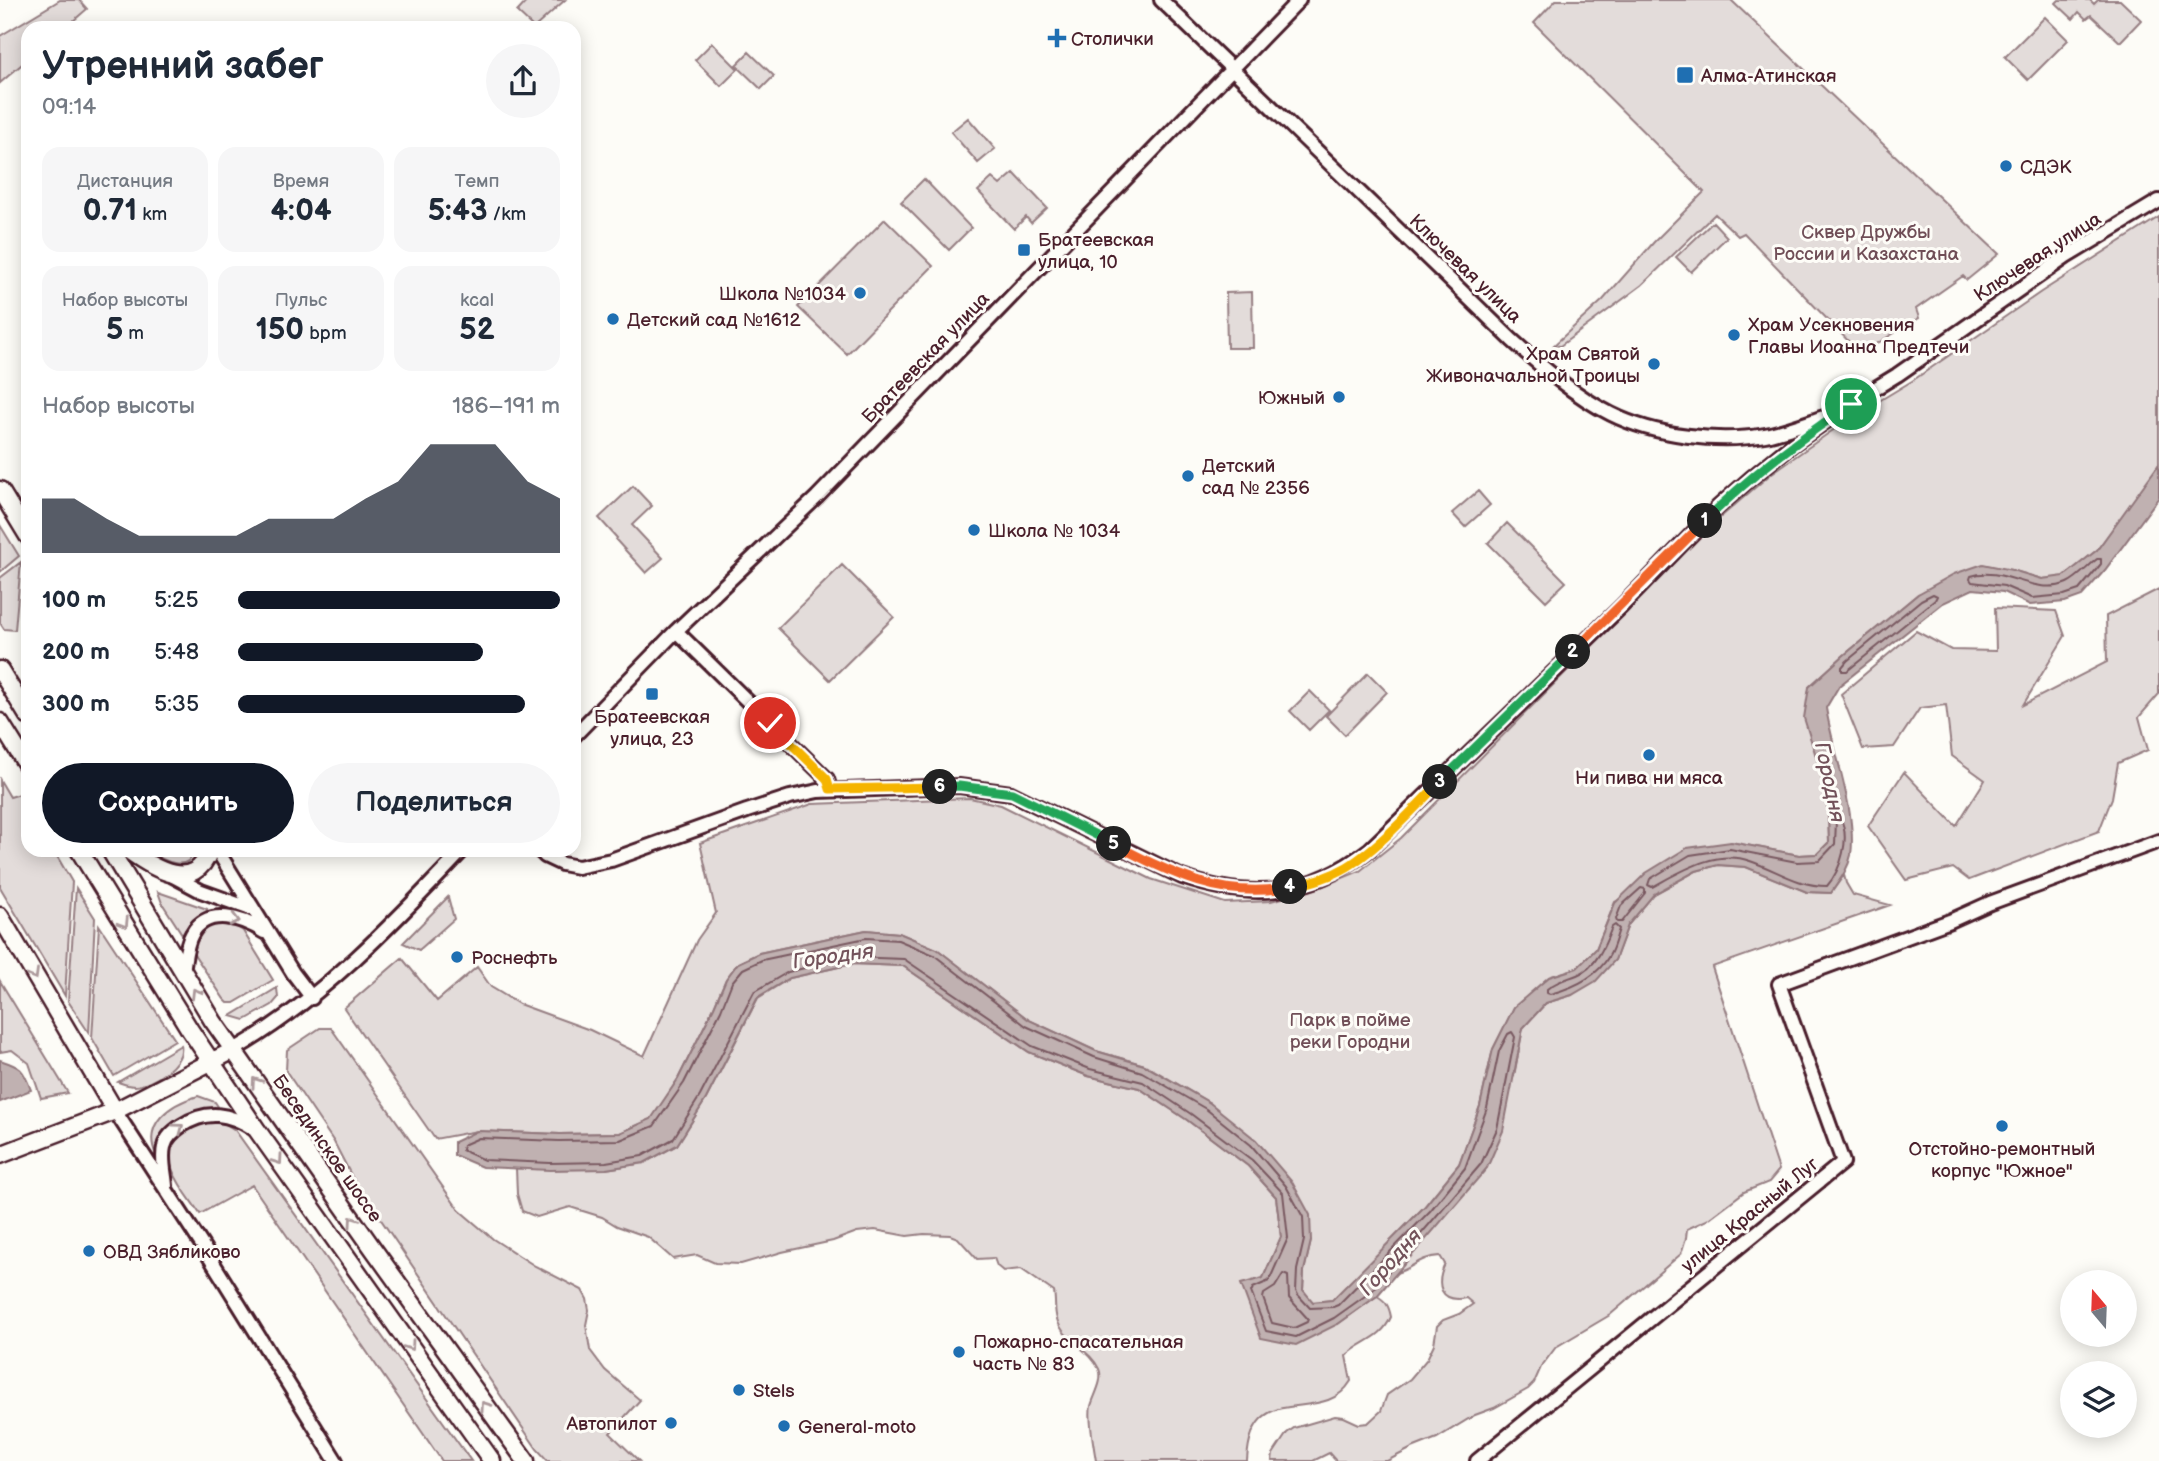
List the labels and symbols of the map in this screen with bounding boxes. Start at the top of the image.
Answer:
place label: Столички [1071,28,1154,51]
marker: Столички [1049,30,1065,46]
marker: Алма-Атинская [1675,65,1695,85]
place label: Алма-Атинская [1700,65,1837,88]
place label: СДЭК [2020,156,2072,179]
marker: СДЭК [1998,158,2014,174]
street label: Ключевая улица [1970,208,2106,307]
street label: Ключевая улица [1404,210,1526,328]
park label: Сквер Дружбы России и Казахстана [1773,221,1959,266]
place label: Братеевская улица, 10 [1038,229,1154,274]
marker: Братеевская улица, 10 [1016,242,1032,258]
place label: Школа №1034 [719,283,846,306]
marker: Школа №1034 [852,285,868,301]
street label: Братеевская улица [857,288,995,428]
place label: Детский сад №1612 [627,309,801,332]
marker: Детский сад №1612 [605,311,621,327]
place label: Храм Усекновения Главы Иоанна Предтечи [1748,314,1969,359]
marker: Храм Усекновения Главы Иоанна Предтечи [1726,327,1742,343]
place label: Храм Святой Живоначальной Троицы [1426,343,1640,388]
marker: Храм Святой Живоначальной Троицы [1646,356,1662,372]
pin [1821,374,1881,434]
place label: Южный [1258,387,1325,410]
marker: Южный [1331,389,1347,405]
place label: Детский сад № 2356 [1202,455,1310,500]
marker: Детский сад № 2356 [1180,468,1196,484]
pin: 1 [1688,504,1722,538]
place label: Школа № 1034 [988,520,1121,543]
marker: Школа № 1034 [966,522,982,538]
pin: 2 [1556,634,1590,670]
marker: Братеевская улица, 23 [644,686,660,702]
pin [740,693,800,753]
place label: Братеевская улица, 23 [594,706,710,751]
water label: Городня [1809,740,1850,825]
marker: Ни пива ни мяса [1641,747,1657,763]
pin: 3 [1422,764,1458,800]
place label: Ни пива ни мяса [1575,767,1723,790]
pin: 6 [922,770,958,804]
pin: 5 [1096,826,1132,862]
pin: 4 [1272,870,1308,904]
one-way arrow [229,911,241,926]
one-way arrow [115,915,128,928]
water label: Городня [791,938,876,975]
place label: Роснефть [471,947,558,970]
marker: Роснефть [449,949,465,965]
one-way arrow [26,968,39,980]
one-way arrow [192,988,205,1001]
park label: Парк в пойме реки Городни [1289,1009,1411,1054]
street label: Бесединское шоссе [267,1071,387,1228]
one-way arrow [252,1077,264,1090]
marker: Отстойно-ремонтный корпус "Южное" [1994,1118,2010,1134]
one-way arrow [172,1124,184,1137]
place label: Отстойно-ремонтный корпус "Южное" [1909,1138,2095,1183]
one-way arrow [270,1152,282,1165]
street label: улица Красный Луг [1677,1152,1824,1278]
one-way arrow [349,1216,361,1229]
water label: Городня [1354,1223,1427,1301]
place label: ОВД Зябликово [103,1241,240,1264]
marker: ОВД Зябликово [81,1243,97,1259]
north arrow [2060,1270,2137,1348]
place label: Пожарно-спасательная часть № 83 [973,1331,1184,1376]
one-way arrow [402,1338,414,1351]
marker: Пожарно-спасательная часть № 83 [951,1344,967,1360]
place label: Stels [753,1380,795,1403]
marker: Stels [731,1382,747,1398]
one-way arrow [481,1401,493,1414]
place label: Автопилот [565,1413,657,1436]
marker: Автопилот [663,1415,679,1431]
place label: General-moto [798,1416,916,1439]
marker: General-moto [776,1418,792,1434]

